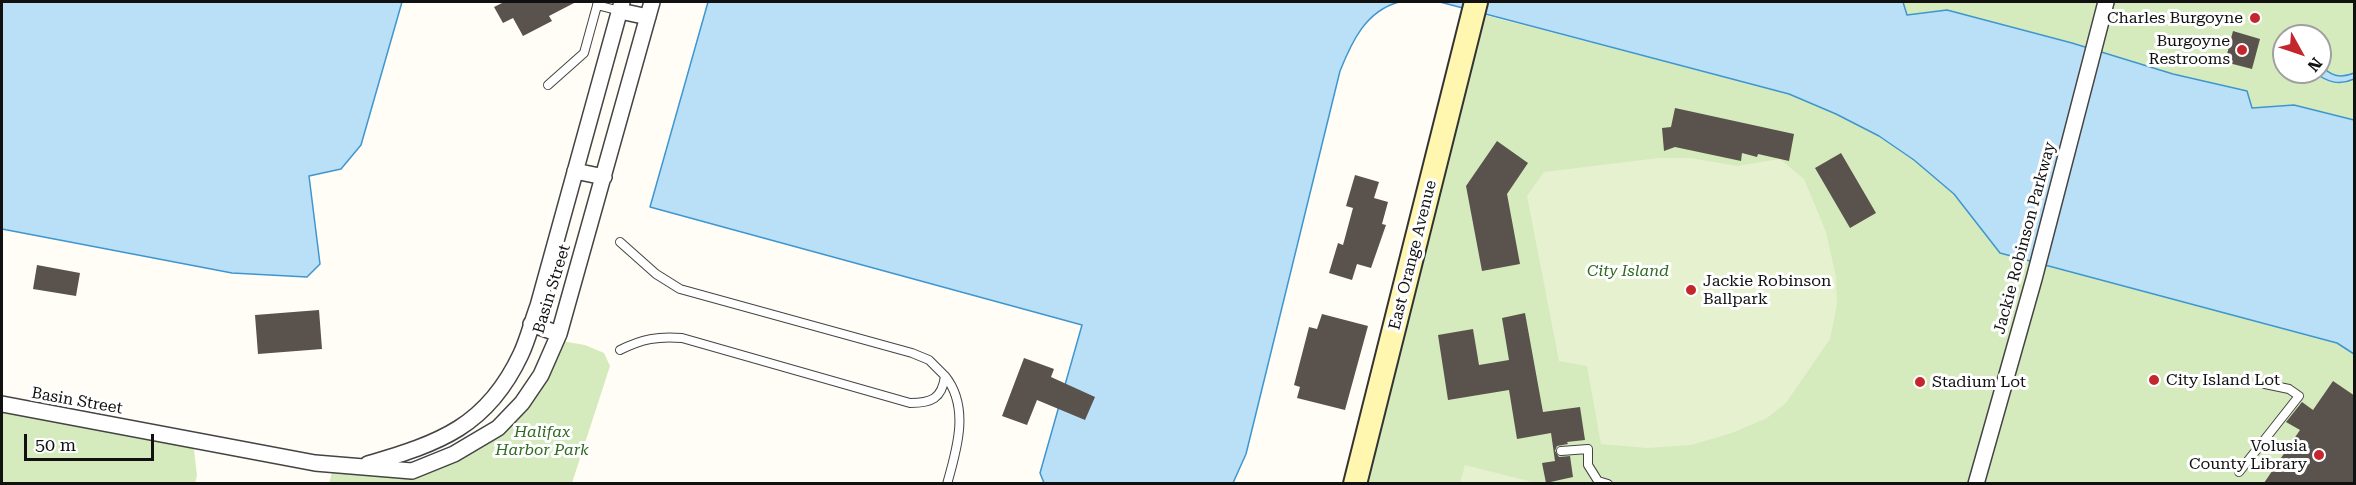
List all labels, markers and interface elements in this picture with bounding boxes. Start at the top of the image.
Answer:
place label: Charles Burgoyne [2107,8,2243,28]
marker: Charles Burgoyne [2248,11,2262,25]
north arrow [2272,24,2332,84]
place label: Burgoyne Restrooms [2149,31,2230,69]
marker: Burgoyne Restrooms [2235,43,2249,57]
text: N [2303,54,2326,75]
street label: Jackie Robinson Parkway [1990,140,2060,336]
street label: East Orange Avenue [1385,178,1441,332]
street label: Basin Street [529,242,575,336]
park label: City Island [1587,261,1669,281]
place label: Jackie Robinson Ballpark [1703,271,1831,309]
marker: Jackie Robinson Ballpark [1684,283,1698,297]
place label: City Island Lot [2166,370,2280,390]
place label: Stadium Lot [1932,372,2026,392]
marker: City Island Lot [2147,373,2161,387]
marker: Stadium Lot [1913,375,1927,389]
street label: Basin Street [30,384,124,418]
scale bar [27,422,158,460]
park label: Halifax Harbor Park [495,422,589,460]
text: 50 m [35,434,76,455]
place label: Volusia County Library [2189,436,2307,474]
marker: Volusia County Library [2312,448,2326,462]

